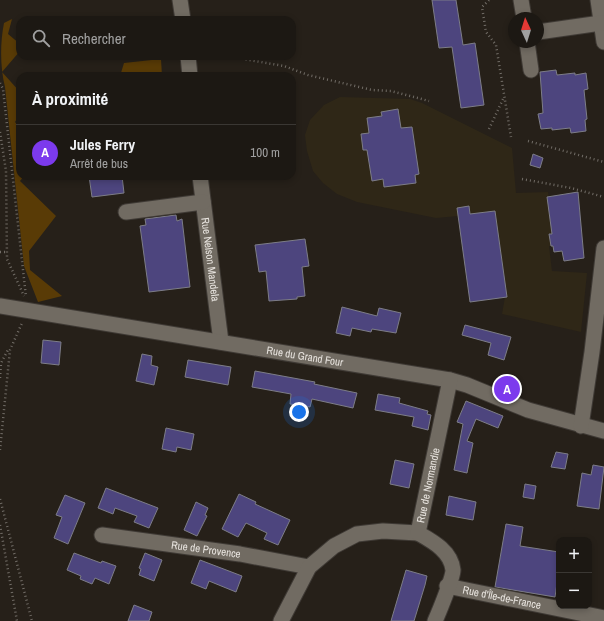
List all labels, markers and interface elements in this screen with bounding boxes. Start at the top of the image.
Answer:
north arrow [508,12,544,48]
search box [16,16,296,60]
icon: search [30,27,52,49]
text: Rechercher [62,28,126,49]
text: À proximité [32,87,108,110]
text: Jules Ferry [70,134,135,155]
text: A [41,144,49,161]
text: 100 m [250,144,280,161]
text: Arrêt de bus [70,155,128,172]
street label: Rue Nelson Mandela [198,217,223,302]
street label: Rue du Grand Four [266,343,344,369]
pin: A [494,374,520,404]
your location [289,402,309,422]
street label: Rue de Normandie [413,446,443,524]
map controls [556,537,592,609]
button: + [556,537,592,573]
street label: Rue de Provence [170,538,242,561]
button: − [556,573,592,609]
street label: Rue d'Île-de-France [461,582,542,612]

